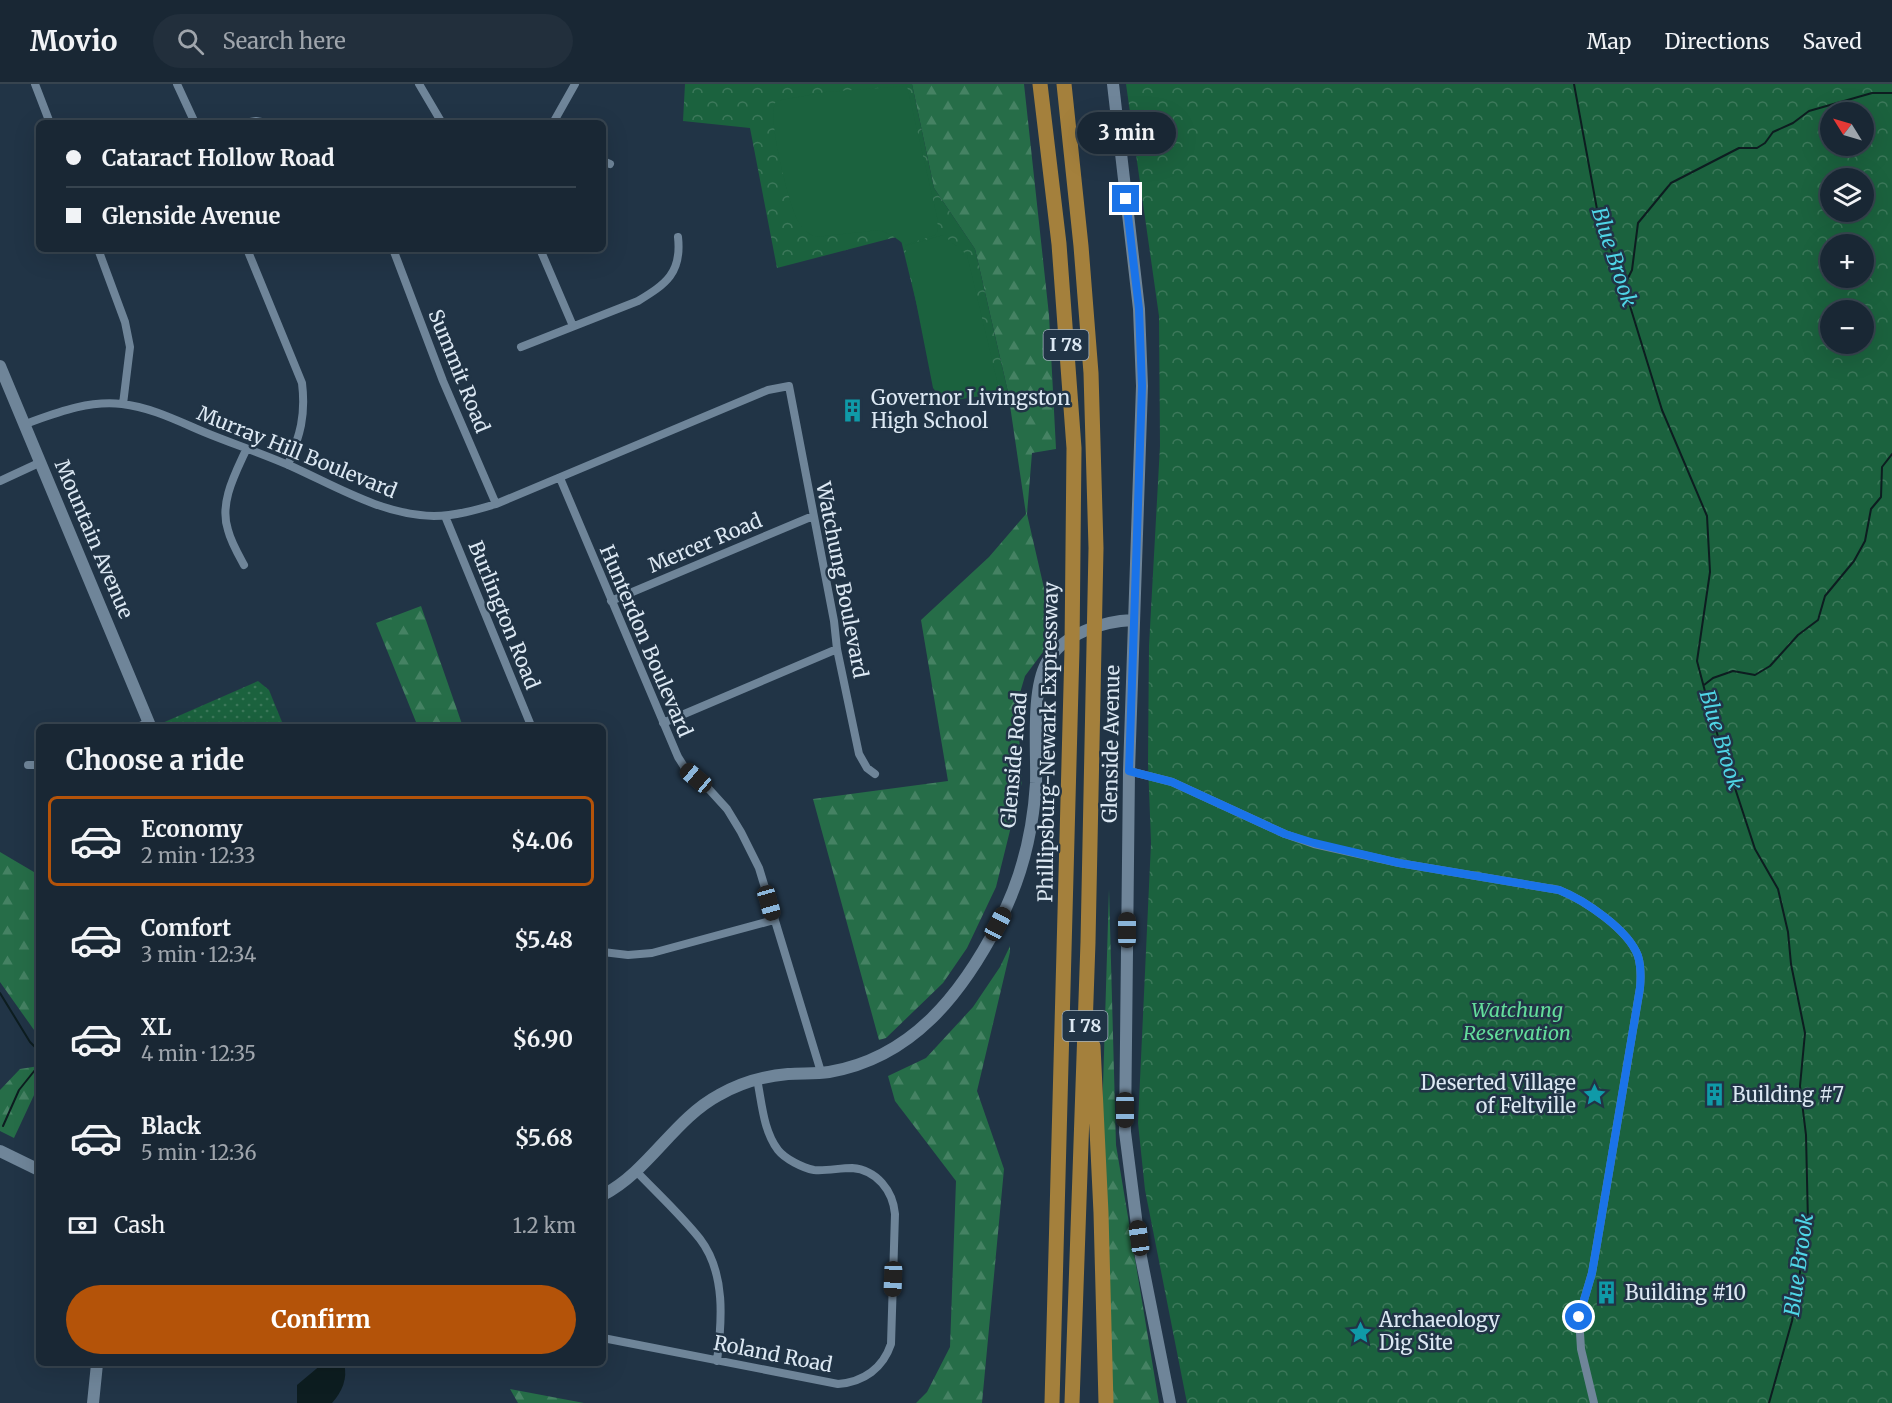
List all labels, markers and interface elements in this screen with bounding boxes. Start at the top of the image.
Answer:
search box [153,14,573,68]
text: Movio [30,23,117,59]
icon: search [174,25,207,58]
text: Search here [222,27,346,55]
text: Map [1587,28,1631,55]
text: Directions [1664,28,1769,55]
text: Saved [1802,28,1862,55]
north arrow [1820,102,1874,156]
map controls [1820,102,1874,354]
callout: 3 min [1076,112,1176,154]
text: 3 min [1098,120,1155,145]
text: Cataract Hollow Road [102,144,335,172]
button: layers [1820,168,1874,222]
route end [1112,185,1139,212]
text: Glenside Avenue [102,202,281,230]
water label: Blue Brook [1586,204,1643,311]
button: + [1820,234,1874,288]
button: − [1820,300,1874,354]
street label: Summit Road [423,305,496,436]
road number: I 78 [1044,330,1088,360]
place label: Governor Livingston High School [871,385,1070,433]
building icon: Governor Livingston High School [840,397,866,423]
street label: Murray Hill Boulevard [194,400,401,503]
street label: Mountain Avenue [50,456,139,622]
street label: Watchung Boulevard [811,479,874,680]
street label: Mercer Road [644,507,765,578]
street label: Burlington Road [463,537,546,693]
street label: Hunterdon Boulevard [595,541,698,741]
street label: Phillipsburg-Newark Expressway [1032,581,1063,903]
street label: Glenside Avenue [1097,665,1124,823]
water label: Blue Brook [1693,687,1750,794]
street label: Glenside Road [995,691,1032,829]
text: Choose a ride [66,743,244,777]
car [676,760,716,796]
icon: car [69,814,123,868]
text: Economy [141,815,242,843]
text: $4.06 [511,827,573,855]
text: 2 min · 12:33 [141,843,255,868]
car [755,883,783,923]
car [982,904,1014,944]
car [1118,912,1136,948]
icon: car [69,913,123,967]
text: Comfort [141,914,231,942]
text: $5.48 [514,926,573,954]
text: 3 min · 12:34 [141,942,256,967]
park label: Watchung Reservation [1463,997,1571,1045]
road number: I 78 [1062,1011,1108,1041]
icon: car [69,1012,123,1066]
text: XL [141,1013,171,1041]
text: $6.90 [513,1025,573,1053]
text: 4 min · 12:35 [141,1041,256,1066]
place label: Deserted Village of Feltville [1421,1070,1576,1118]
place icon: Deserted Village of Feltville [1581,1081,1607,1107]
building icon: Building #7 [1701,1082,1727,1108]
place label: Building #7 [1732,1082,1844,1107]
car [1116,1092,1134,1128]
icon: car [69,1111,123,1165]
text: Black [141,1112,201,1140]
text: $5.68 [515,1124,573,1152]
text: 5 min · 12:36 [141,1140,256,1165]
icon: cash [66,1209,99,1242]
text: Cash [114,1211,165,1239]
water label: Blue Brook [1778,1211,1819,1318]
text: 1.2 km [513,1213,576,1238]
car [1128,1219,1150,1257]
car [883,1261,903,1297]
building icon: Building #10 [1594,1280,1620,1306]
place label: Building #10 [1625,1280,1746,1305]
button: Confirm [66,1285,576,1354]
route start [1565,1303,1592,1330]
place label: Archaeology Dig Site [1378,1307,1500,1355]
place icon: Archaeology Dig Site [1348,1319,1374,1345]
street label: Roland Road [711,1330,835,1377]

